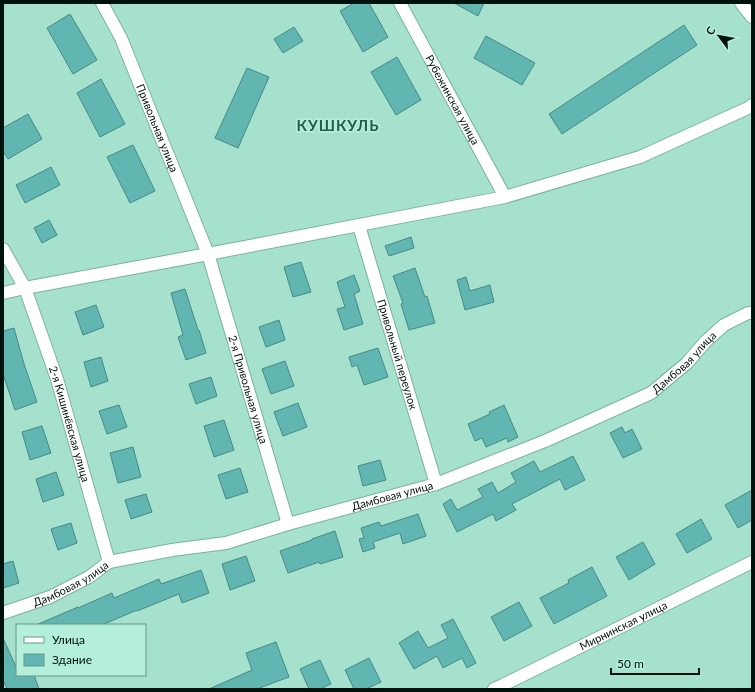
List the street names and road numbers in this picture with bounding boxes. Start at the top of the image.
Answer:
street label: Рубежинская улица [423,52,482,147]
street label: Привольная улица [134,82,181,174]
street label: Привольный переулок [375,298,420,411]
street label: Дамбовая улица [649,328,718,395]
street label: 2-я Привольная улица [226,334,271,445]
street label: 2-я Кишинёвская улица [47,364,93,483]
street label: Дамбовая улица [350,478,434,513]
street label: Дамбовая улица [31,558,111,608]
street label: Мирнинская улица [577,598,669,652]

